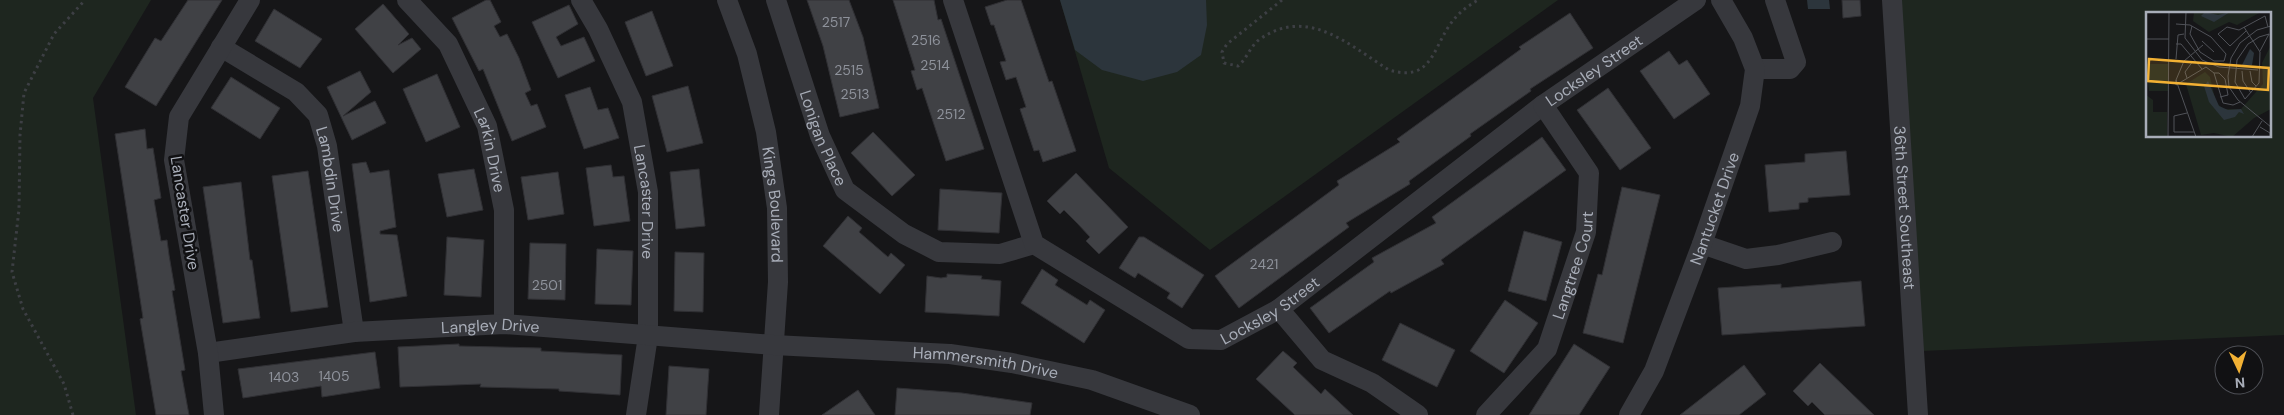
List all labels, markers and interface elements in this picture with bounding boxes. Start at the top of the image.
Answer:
inset map [2146,12,2272,138]
house number: 2517 [822,13,850,31]
street label: Locksley Street [1541,29,1647,111]
house number: 2516 [911,31,941,49]
house number: 2514 [920,56,950,74]
house number: 2515 [834,61,864,79]
house number: 2513 [840,85,870,103]
street label: Lonigan Place [795,87,852,189]
street label: Larkin Drive [469,104,511,194]
house number: 2512 [936,105,966,123]
street label: Lambdin Drive [311,124,350,233]
street label: 36th Street Southeast [1889,125,1921,290]
street label: Lancaster Drive [629,143,659,259]
street label: Kings Boulevard [758,145,788,263]
street label: Nantucket Drive [1685,149,1744,268]
street label: Lancaster Drive [166,155,204,271]
street label: Langtree Court [1547,211,1598,322]
house number: 2421 [1250,255,1278,273]
street label: Locksley Street [1216,271,1323,349]
house number: 2501 [532,276,562,294]
street label: Langley Drive [440,313,540,338]
street label: Hammersmith Drive [912,342,1060,383]
north arrow [2214,345,2264,395]
house number: 1405 [319,367,349,385]
house number: 1403 [269,368,299,386]
text: N [2234,374,2246,392]

